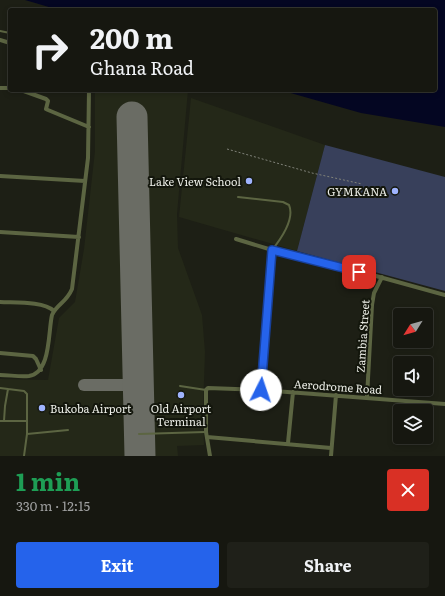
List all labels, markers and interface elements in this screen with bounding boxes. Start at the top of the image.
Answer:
text: 200 m [90,16,173,58]
icon: right [24,24,76,76]
text: Ghana Road [90,54,194,81]
place label: Lake View School [149,173,241,189]
marker: Lake View School [244,176,254,186]
place label: GYMKANA [327,183,387,199]
marker: GYMKANA [390,186,400,196]
pin [342,255,376,289]
icon: arrive [348,261,370,283]
street label: Zambia Street [351,298,373,373]
north arrow [393,308,433,348]
map controls [393,308,433,444]
button: sound [393,356,433,396]
position arrow [240,369,282,411]
street label: Aerodrome Road [293,375,383,397]
marker: Old Airport Terminal [176,390,186,400]
place label: Bukoba Airport [50,400,132,416]
place label: Old Airport Terminal [151,400,212,429]
marker: Bukoba Airport [37,403,47,413]
button: layers [393,404,433,444]
text: 1 min [16,463,80,498]
button: close [387,469,429,511]
text: 330 m · 12:15 [16,496,90,515]
button: Exit [16,542,219,588]
button: Share [227,542,429,588]

